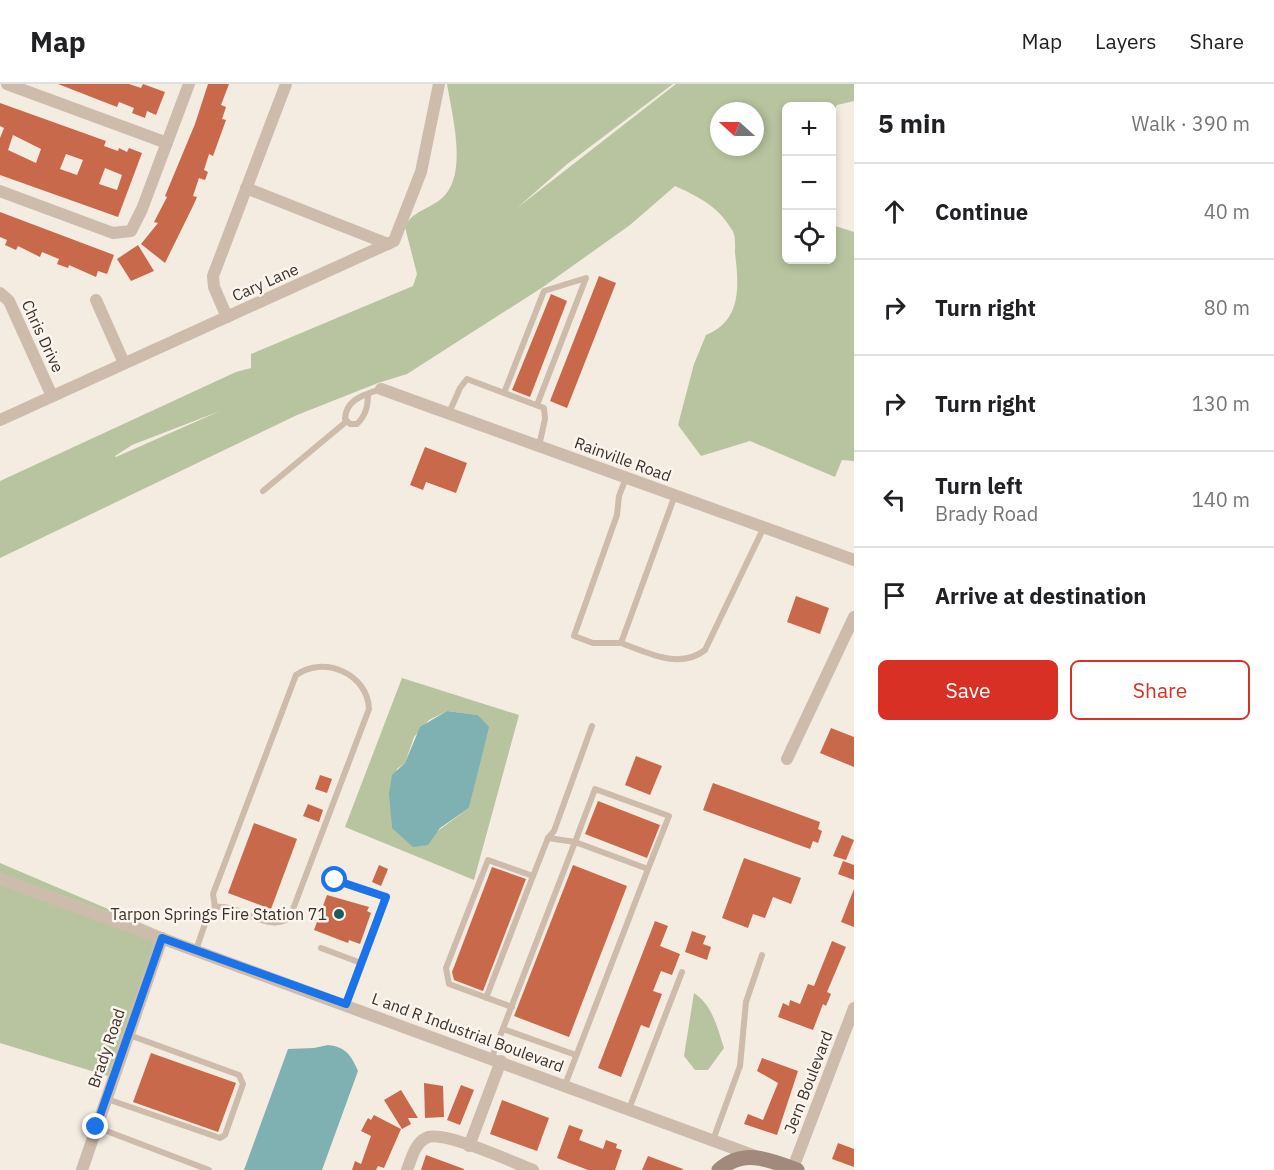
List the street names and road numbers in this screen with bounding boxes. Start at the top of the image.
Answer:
street label: Cary Lane [229,258,302,306]
street label: Chris Drive [18,297,69,376]
street label: Rainville Road [572,432,674,486]
street label: L and R Industrial Boulevard [369,988,567,1076]
street label: Brady Road [83,1006,129,1090]
street label: Jern Boulevard [779,1028,837,1136]

